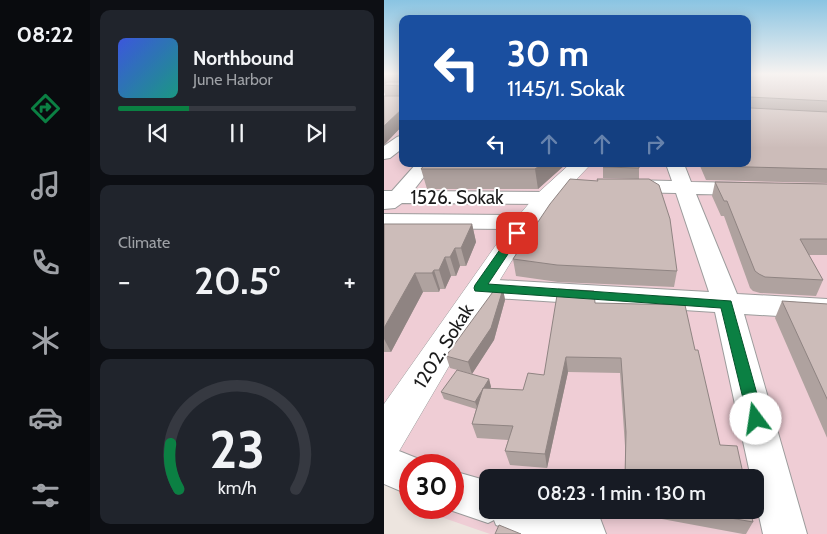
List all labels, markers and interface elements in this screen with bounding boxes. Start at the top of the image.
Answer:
text: 08:22 [17,21,73,48]
text: 30 m [507,32,589,75]
icon: left [424,35,489,100]
text: Northbound [193,47,294,70]
text: June Harbor [193,70,273,89]
text: 1145/1. Sokak [507,75,625,102]
icon: directions [28,91,63,126]
icon: previous [144,119,172,147]
icon: pause [223,119,251,147]
icon: next [302,119,330,147]
icon: left [482,130,510,158]
icon: ahead [535,130,563,158]
icon: ahead [588,130,616,158]
icon: right [641,130,669,158]
icon: music [28,168,63,203]
street label: 1526. Sokak [410,186,504,209]
pin [496,212,538,254]
icon: arrive [503,219,531,247]
text: Climate [118,233,170,252]
icon: phone [28,245,63,280]
text: 20.5° [194,257,280,304]
text: − [118,264,130,298]
text: + [344,264,356,298]
street label: 1202. Sokak [408,299,479,393]
icon: climate [28,323,63,358]
position arrow [729,392,781,444]
icon: car [28,400,63,435]
text: 23 [209,418,265,481]
speed limit sign: 30 [399,454,464,519]
text: km/h [217,477,257,498]
icon: filters [28,478,63,513]
text: 08:23 · 1 min · 130 m [537,482,706,505]

